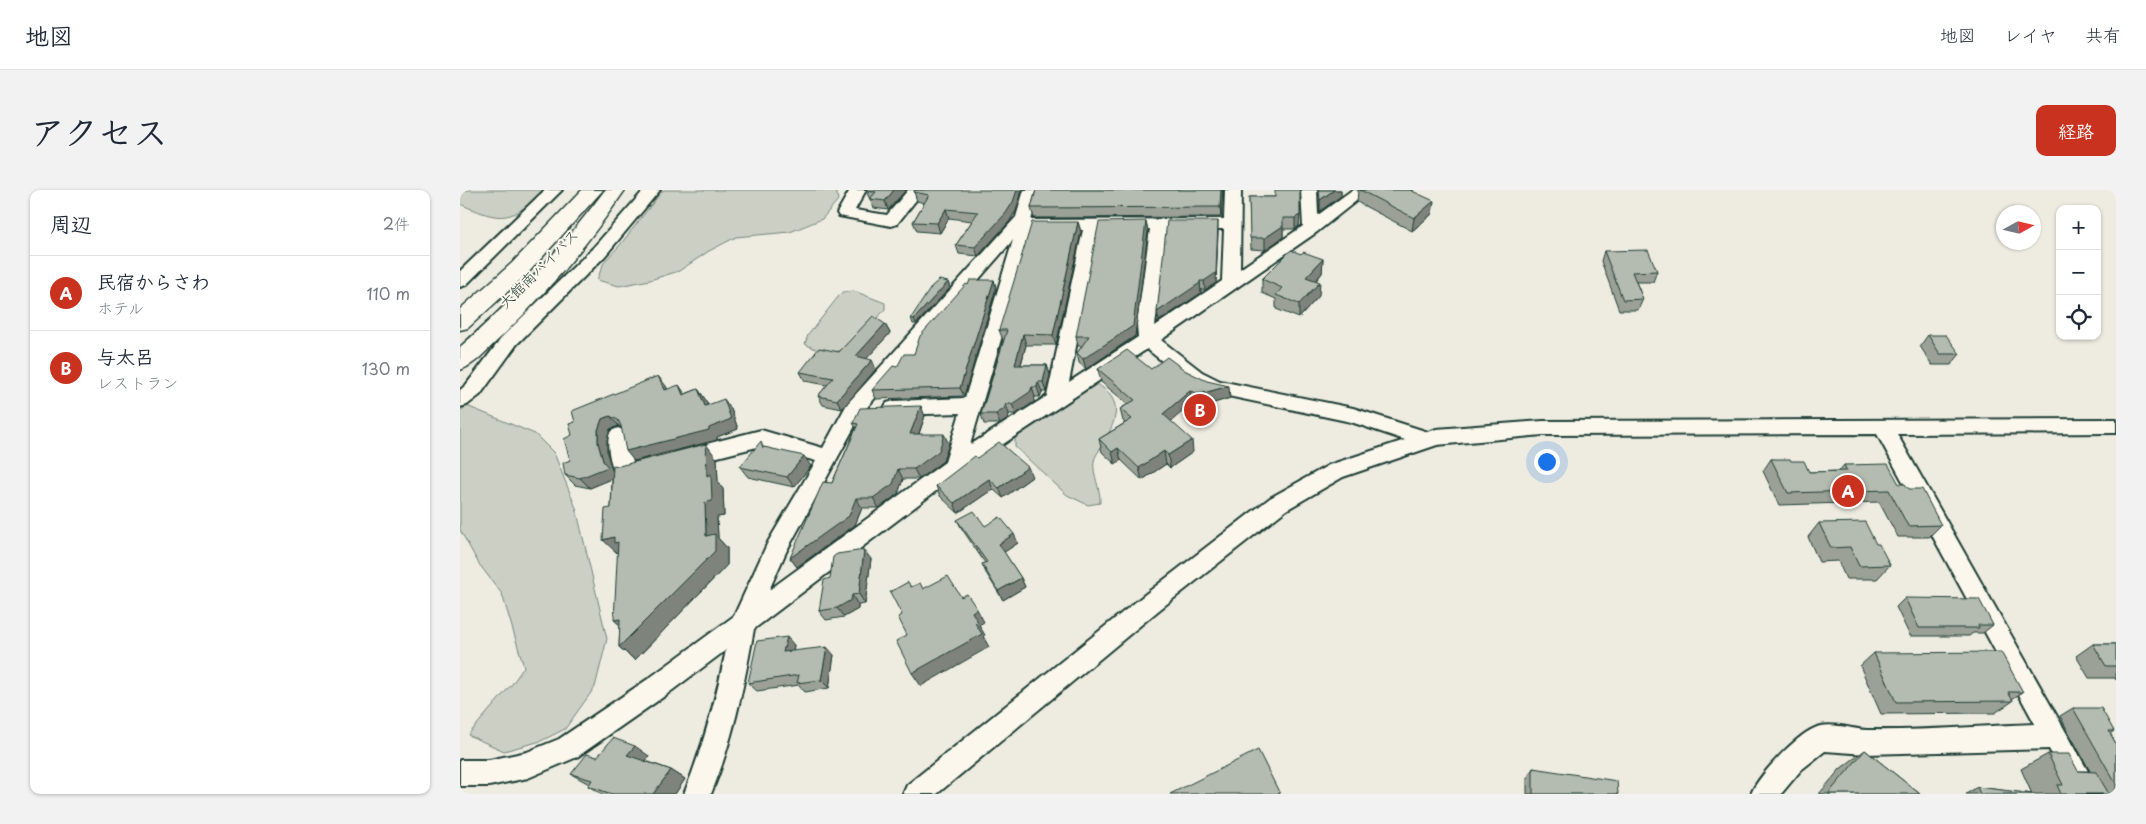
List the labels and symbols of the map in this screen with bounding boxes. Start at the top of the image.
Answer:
north arrow [1996,205,2041,250]
street label: 大館南バイパス [493,223,583,313]
pin: B [1184,391,1216,429]
your location [1534,449,1560,475]
pin: A [1832,472,1864,510]

